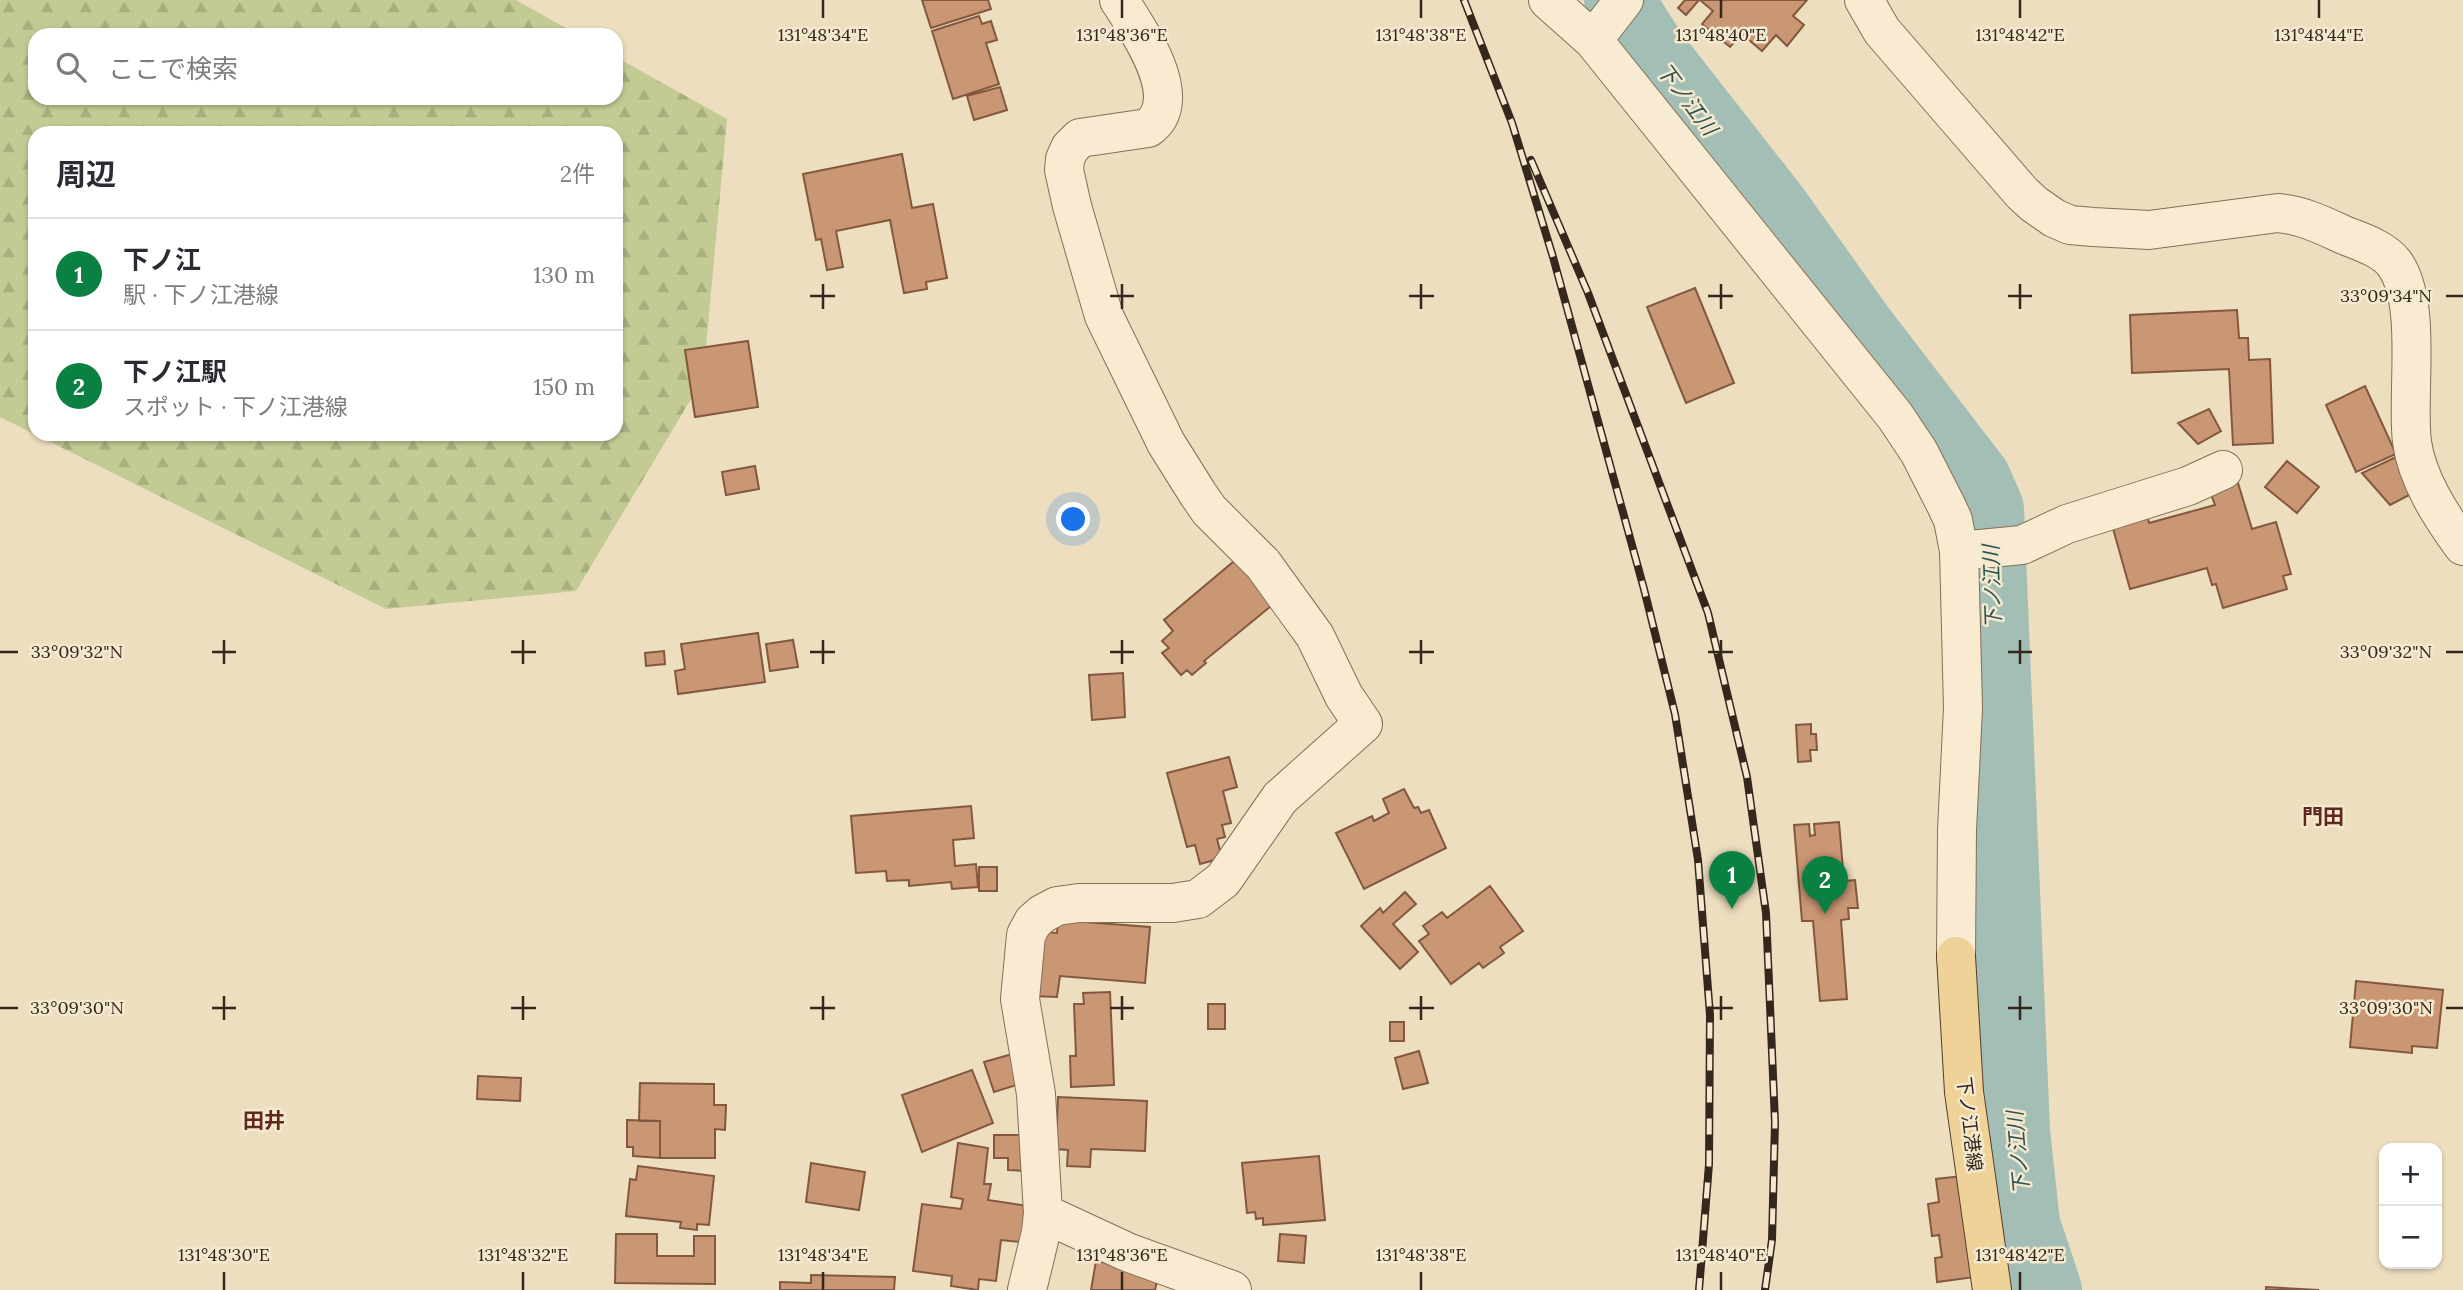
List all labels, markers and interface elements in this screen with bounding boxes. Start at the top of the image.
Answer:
text: 131°48'34"E [778,23,868,46]
text: 131°48'36"E [1076,23,1168,46]
text: 131°48'38"E [1375,23,1467,46]
text: 131°48'40"E [1676,23,1767,46]
text: 131°48'42"E [1975,23,2065,46]
text: 131°48'44"E [2274,23,2364,46]
search box [28,28,623,105]
icon: search [52,48,90,86]
text: ここで検索 [108,52,238,85]
water label: 下ノ江川 [1651,57,1724,142]
text: 周辺 [56,155,116,193]
text: 2件 [560,159,595,188]
text: 下ノ江 [123,243,201,276]
text: 1 [74,260,84,289]
text: 130 m [533,260,595,289]
text: 駅 · 下ノ江港線 [123,280,279,309]
text: 33°09'34"N [2340,284,2432,307]
text: 下ノ江駅 [123,355,227,388]
text: 2 [73,372,85,401]
text: 150 m [533,372,595,401]
text: スポット · 下ノ江港線 [123,392,348,421]
your location [1056,502,1090,536]
water label: 下ノ江川 [1977,543,2007,629]
text: 33°09'32"N [31,640,123,663]
text: 33°09'32"N [2340,640,2432,663]
district label: 門田 [2302,803,2344,830]
pin: 1 [1709,851,1755,909]
pin: 2 [1802,856,1848,914]
text: 33°09'30"N [30,996,124,1019]
text: 33°09'30"N [2339,996,2433,1019]
street label: 下ノ江港線 [1952,1075,1988,1173]
district label: 田井 [243,1107,285,1134]
water label: 下ノ江川 [2001,1108,2035,1196]
map controls [2379,1143,2442,1269]
button: + [2379,1143,2442,1206]
button: − [2379,1206,2442,1269]
text: 131°48'30"E [178,1243,270,1266]
text: 131°48'32"E [478,1243,568,1266]
text: 131°48'34"E [778,1243,868,1266]
text: 131°48'36"E [1076,1243,1168,1266]
text: 131°48'38"E [1375,1243,1467,1266]
text: 131°48'40"E [1676,1243,1767,1266]
text: 131°48'42"E [1975,1243,2065,1266]

